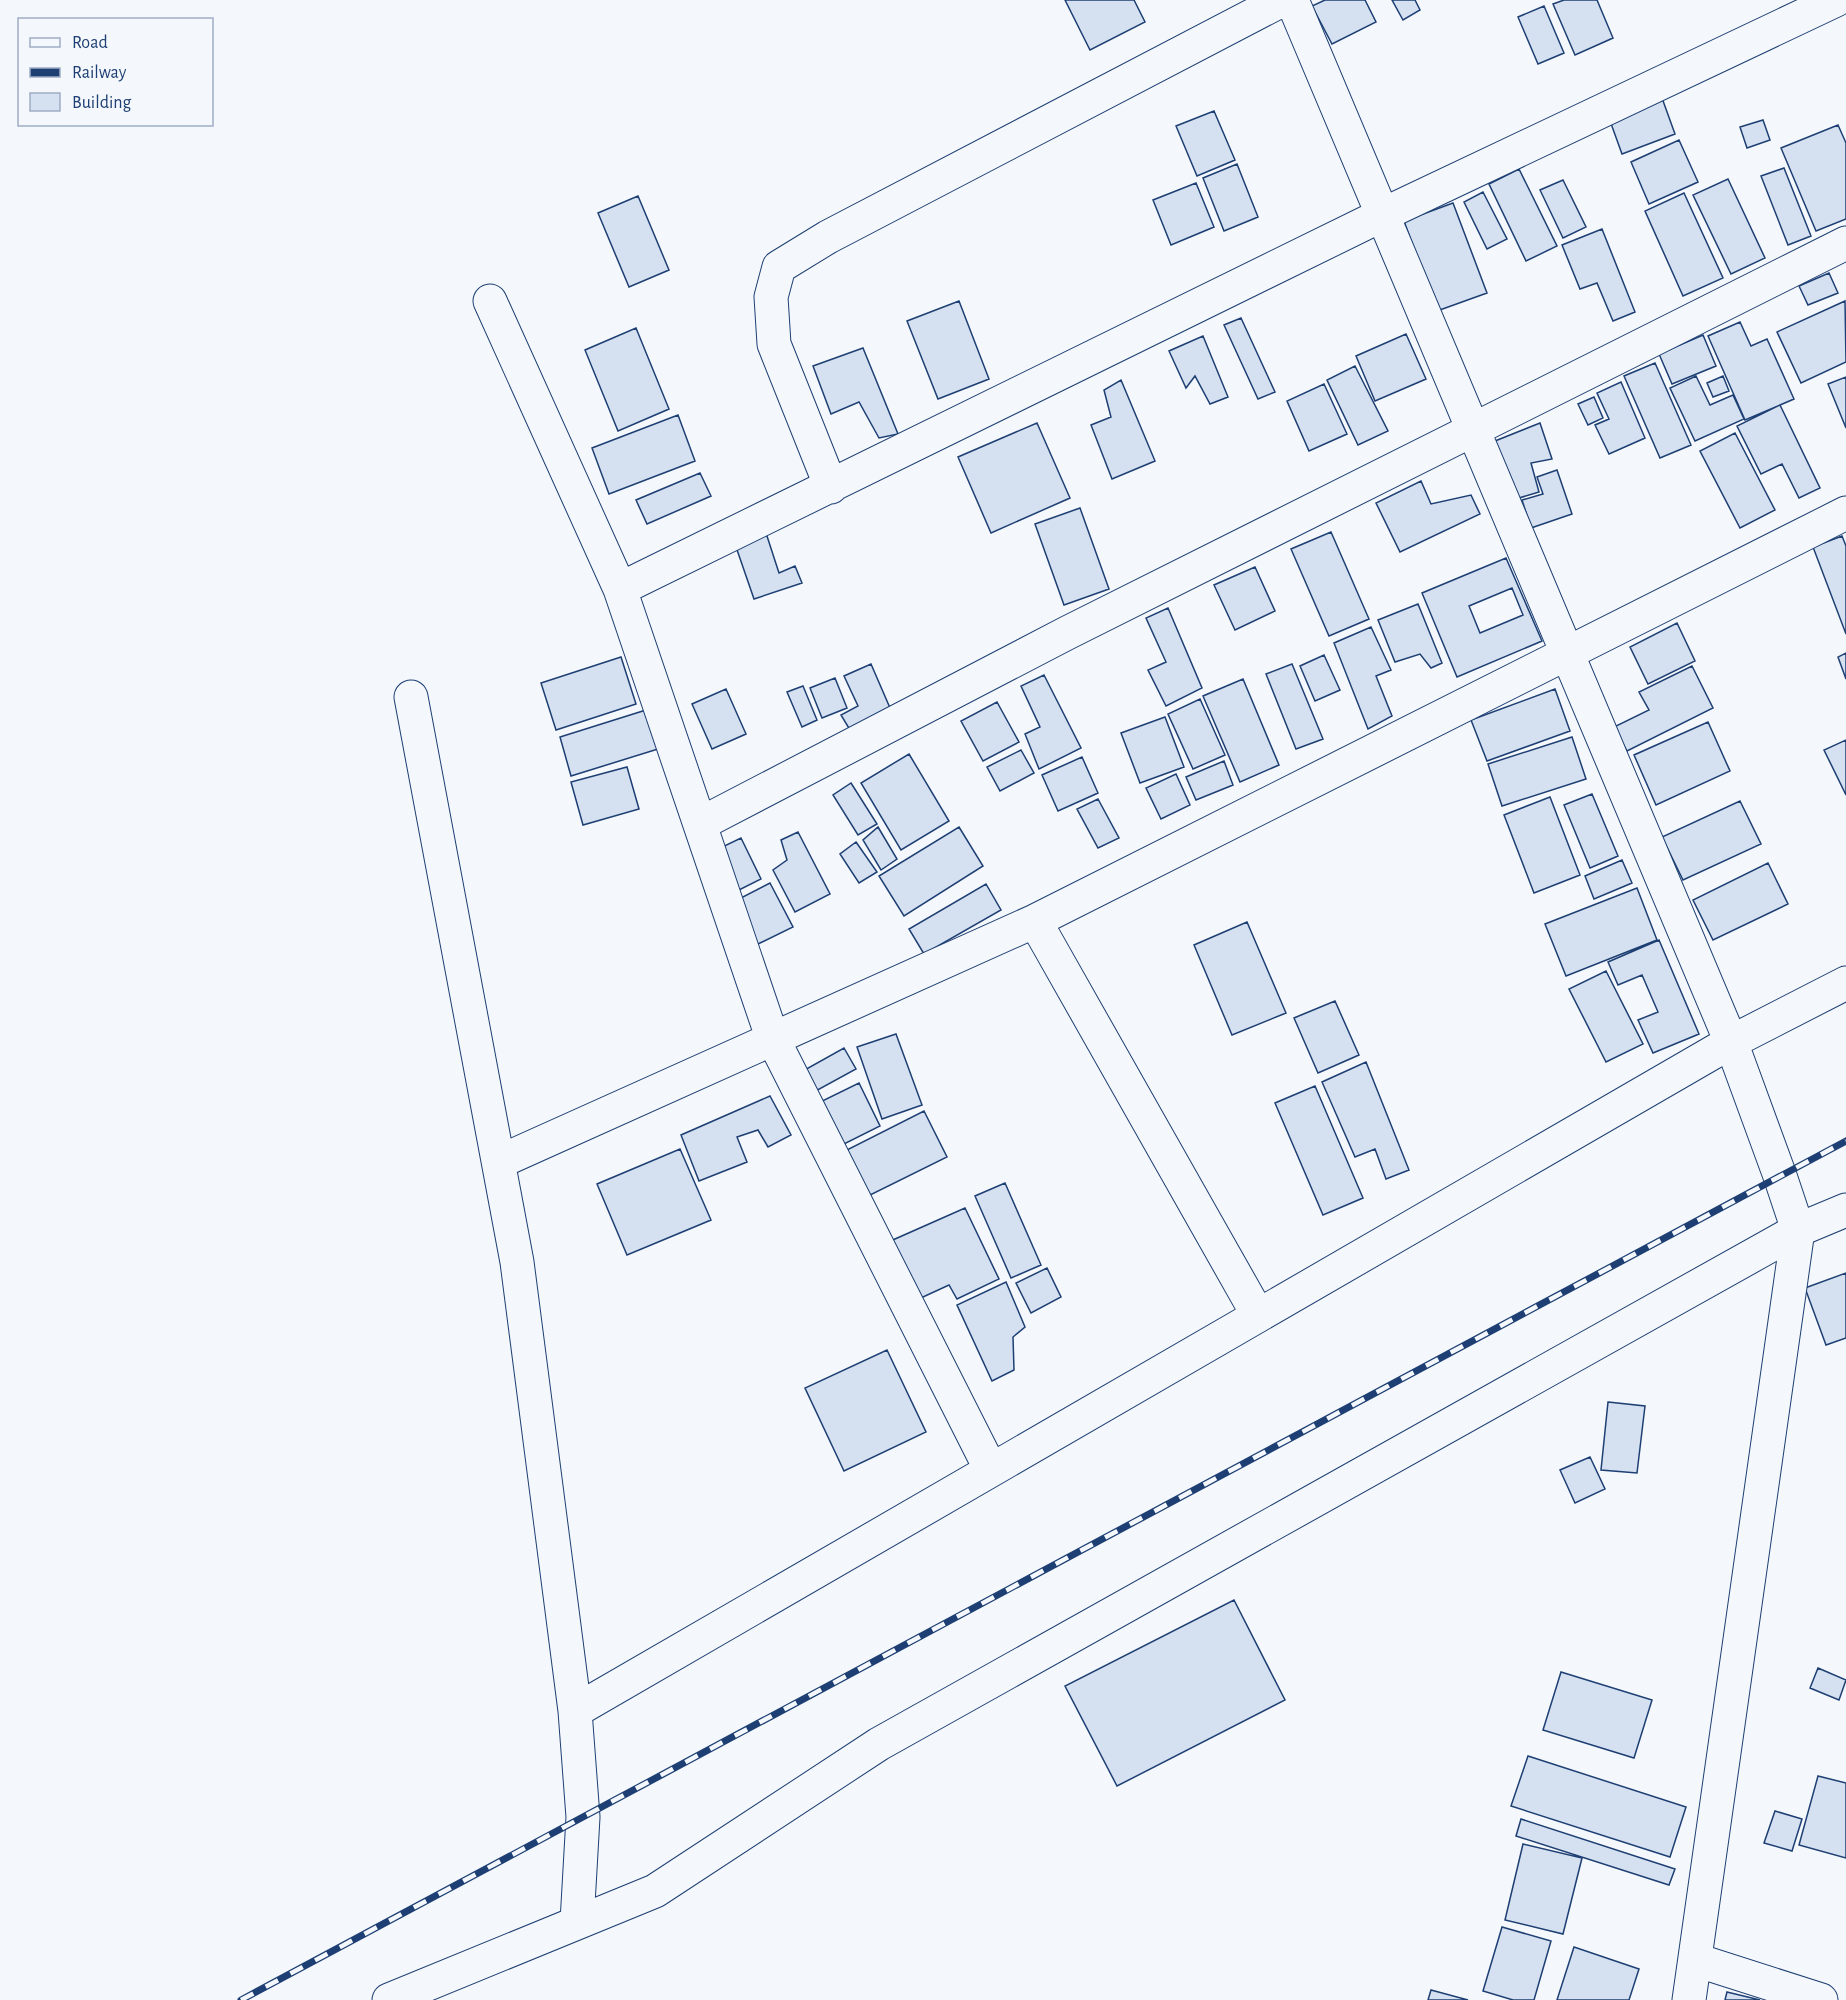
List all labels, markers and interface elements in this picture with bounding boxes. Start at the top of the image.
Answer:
legend [18,18,213,126]
text: Road [72,34,108,52]
text: Railway [72,64,127,82]
text: Building [72,94,132,112]

